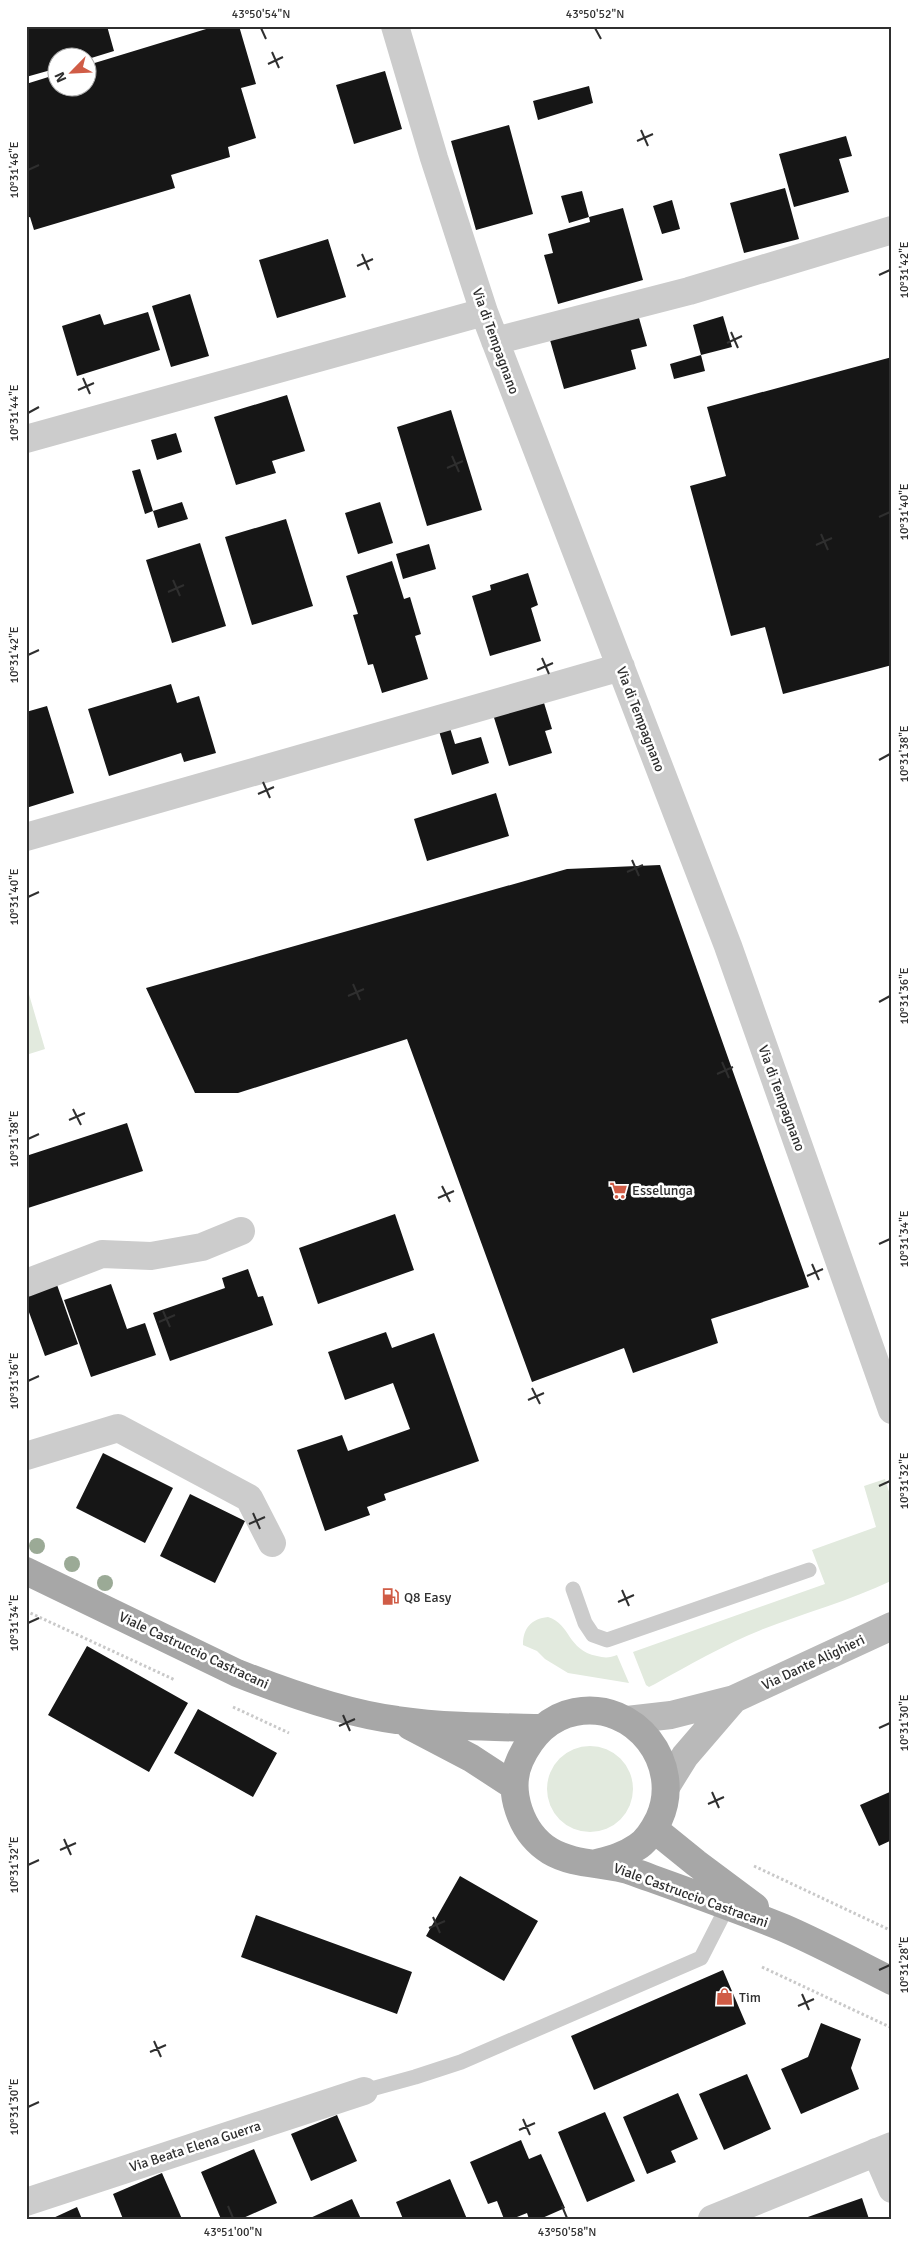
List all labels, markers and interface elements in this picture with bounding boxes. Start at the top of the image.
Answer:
text: 43°50'54"N [232,7,290,22]
text: 43°50'52"N [566,7,624,22]
north arrow [48,48,98,98]
text: N [51,69,70,85]
text: 10°31'46"E [7,141,22,199]
text: 10°31'42"E [897,241,912,299]
street label: Via di Tempagnano [468,286,523,397]
text: 10°31'44"E [7,384,22,442]
text: 10°31'40"E [897,483,912,541]
text: 10°31'42"E [7,626,22,684]
street label: Via di Tempagnano [613,664,668,774]
text: 10°31'38"E [897,725,912,783]
text: 10°31'40"E [7,868,22,926]
text: 10°31'36"E [897,967,912,1025]
street label: Via di Tempagnano [754,1043,809,1154]
text: 10°31'38"E [7,1110,22,1168]
supermarket icon: Esselunga [608,1180,628,1200]
place label: Esselunga [632,1182,693,1199]
text: 10°31'34"E [897,1210,912,1268]
text: 10°31'36"E [7,1352,22,1410]
text: 10°31'32"E [897,1452,912,1510]
fuel station icon: Q8 Easy [380,1587,400,1607]
place label: Q8 Easy [404,1589,452,1606]
text: 10°31'34"E [7,1594,22,1652]
street label: Viale Castruccio Castracani [116,1608,271,1693]
street label: Via Dante Alighieri [759,1631,867,1694]
text: 10°31'30"E [897,1694,912,1752]
text: 10°31'32"E [7,1836,22,1894]
street label: Viale Castruccio Castracani [611,1860,770,1931]
text: 10°31'28"E [897,1936,912,1994]
shop icon: Tim [715,1987,735,2007]
place label: Tim [739,1989,761,2006]
text: 10°31'30"E [7,2078,22,2136]
street label: Via Beata Elena Guerra [127,2117,263,2176]
text: 43°51'00"N [204,2225,262,2240]
text: 43°50'58"N [538,2225,596,2240]

